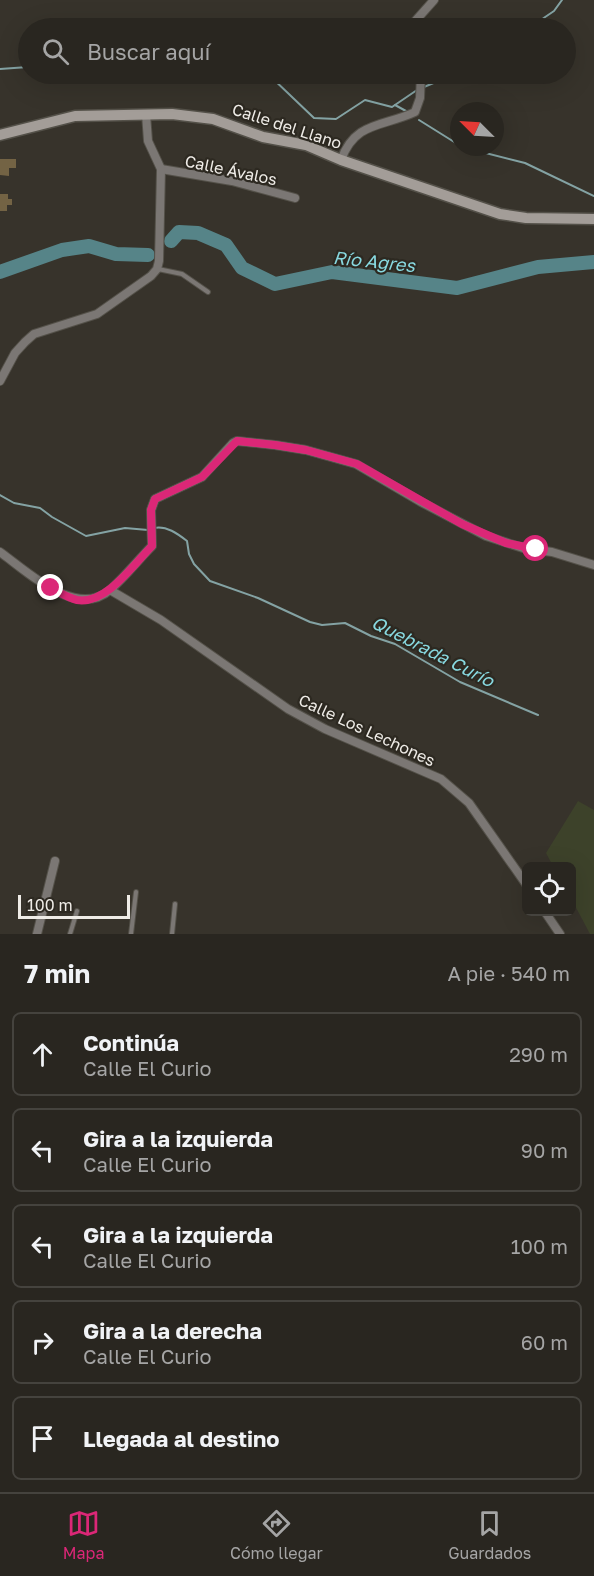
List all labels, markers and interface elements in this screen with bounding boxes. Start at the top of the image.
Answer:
search box [18,18,576,84]
icon: search [39,35,72,68]
text: Buscar aquí [87,38,210,65]
street label: Calle del Llano [230,99,344,153]
north arrow [450,102,504,156]
street label: Calle Ávalos [183,150,279,190]
water label: Río Agres [332,246,417,276]
route start [522,535,548,561]
route end [37,574,63,600]
water label: Quebrada Curío [368,611,499,692]
street label: Calle Los Lechones [296,690,438,770]
map controls [522,862,576,916]
button: locate [522,862,576,916]
scale bar [18,892,130,920]
text: 100 m [27,895,73,915]
text: 7 min [24,958,90,989]
text: A pie · 540 m [447,961,570,985]
text: Continúa [83,1029,179,1056]
icon: ahead [26,1038,59,1071]
text: 290 m [509,1042,568,1066]
text: Calle El Curio [83,1056,212,1080]
text: Gira a la izquierda [83,1125,273,1152]
icon: left [26,1134,59,1167]
text: 90 m [521,1138,568,1162]
text: Calle El Curio [83,1152,212,1176]
text: Gira a la izquierda [83,1221,273,1248]
icon: left [26,1230,59,1263]
text: 100 m [511,1234,568,1258]
text: Calle El Curio [83,1248,212,1272]
text: Gira a la derecha [83,1317,262,1344]
icon: right [26,1326,59,1359]
text: 60 m [521,1330,568,1354]
text: Calle El Curio [83,1344,212,1368]
icon: arrive [26,1422,59,1455]
text: Llegada al destino [83,1425,280,1452]
tab: Mapa [63,1507,104,1563]
tab: Cómo llegar [230,1507,323,1563]
tab: Guardados [448,1507,531,1563]

